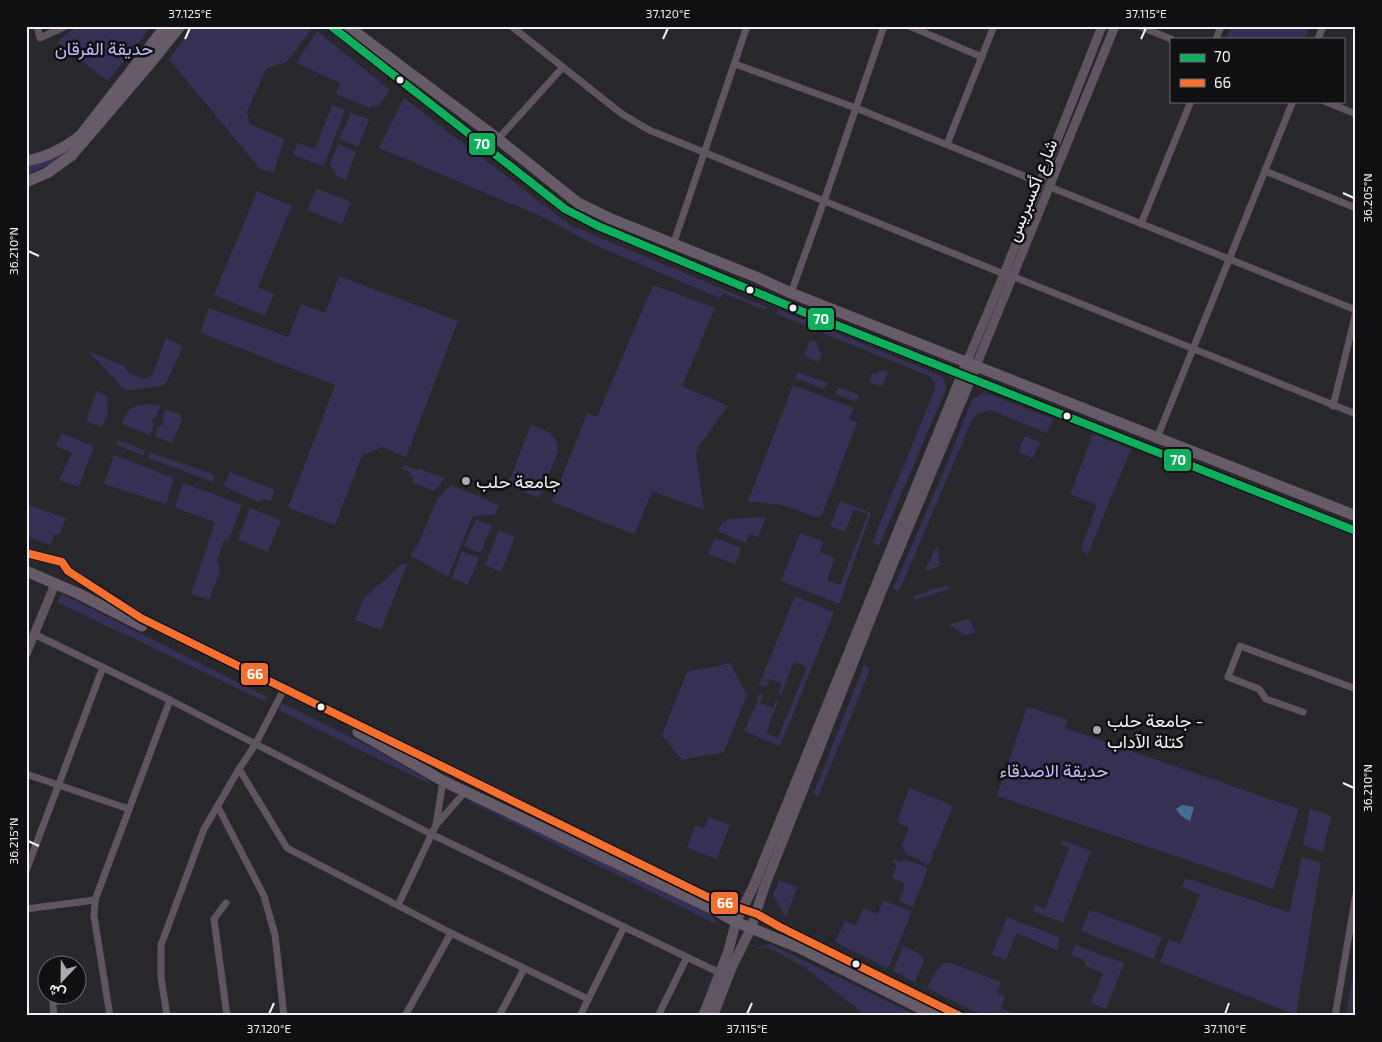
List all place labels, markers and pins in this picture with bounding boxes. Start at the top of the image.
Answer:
unlabelled marker [395,75,405,85]
unlabelled marker [745,285,755,295]
unlabelled marker [788,303,798,313]
unlabelled marker [1062,411,1072,421]
place label: جامعة حلب [476,470,561,492]
marker: جامعة حلب [460,475,472,487]
unlabelled marker [316,702,326,712]
place label: جامعة حلب - كتلة الآداب [1107,709,1204,752]
marker: جامعة حلب - كتلة الآداب [1091,724,1103,736]
unlabelled marker [851,959,861,969]

